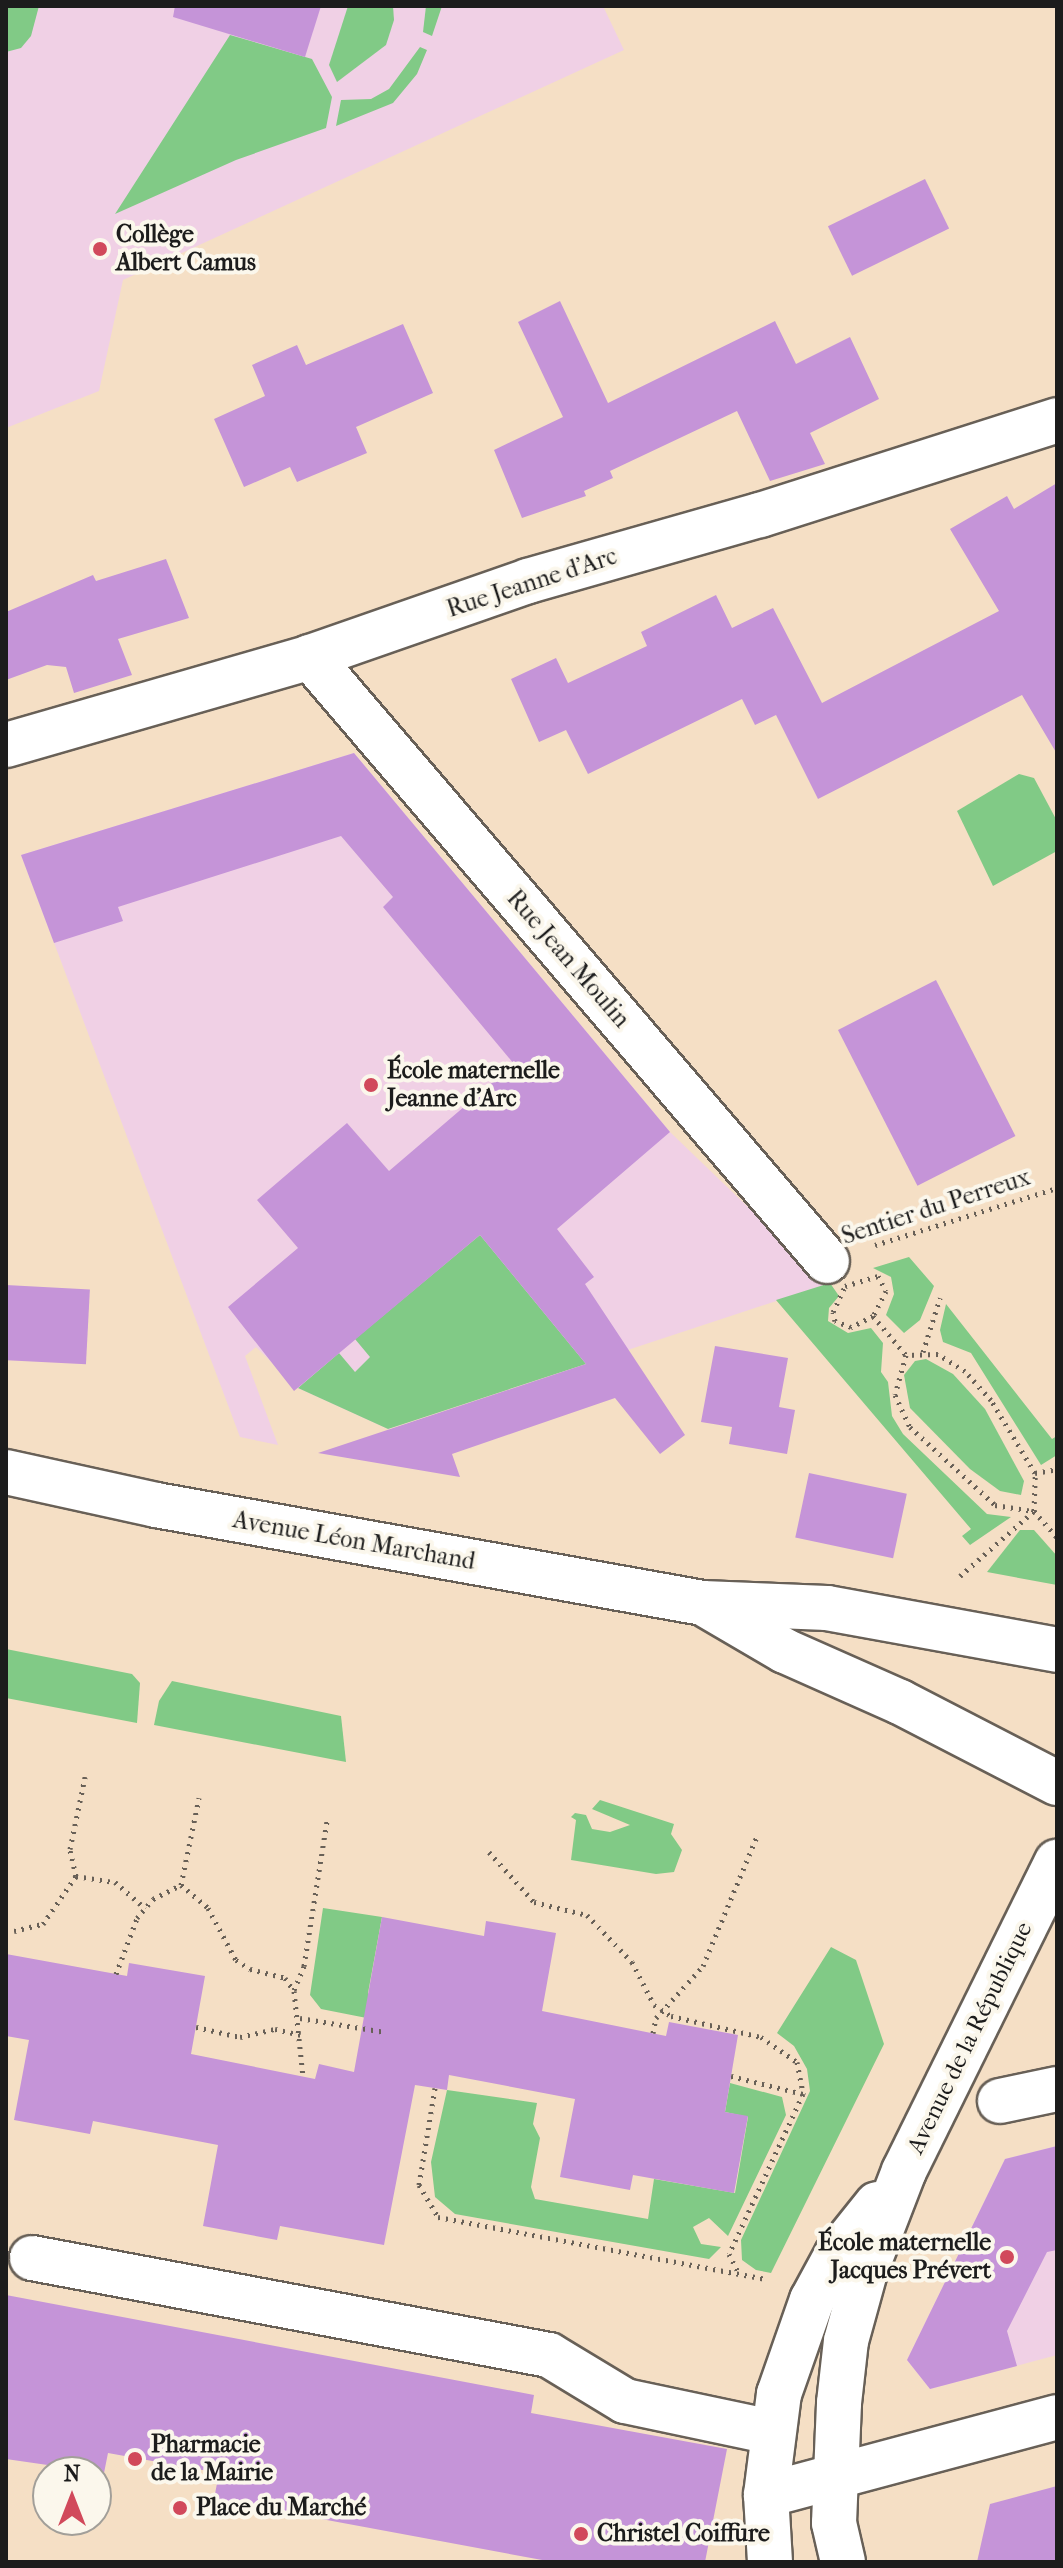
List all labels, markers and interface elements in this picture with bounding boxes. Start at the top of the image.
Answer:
place label: Collège Albert Camus [116,221,256,277]
marker: Collège Albert Camus [91,240,109,258]
street label: Rue Jeanne d'Arc [443,542,621,624]
street label: Rue Jean Moulin [500,884,636,1034]
place label: École maternelle Jeanne d'Arc [387,1057,560,1113]
marker: École maternelle Jeanne d'Arc [362,1076,380,1094]
street label: Sentier du Perreux [838,1163,1034,1251]
street label: Avenue Léon Marchand [231,1506,477,1576]
street label: Avenue de la République [901,1917,1039,2159]
place label: École maternelle Jacques Prévert [818,2229,991,2285]
marker: École maternelle Jacques Prévert [998,2248,1016,2266]
place label: Pharmacie de la Mairie [151,2431,273,2487]
marker: Pharmacie de la Mairie [126,2450,144,2468]
north arrow [32,2456,112,2536]
text: N [64,2461,80,2487]
place label: Place du Marché [196,2494,366,2522]
marker: Place du Marché [171,2499,189,2517]
place label: Christel Coiffure [597,2520,770,2548]
marker: Christel Coiffure [572,2525,590,2543]

